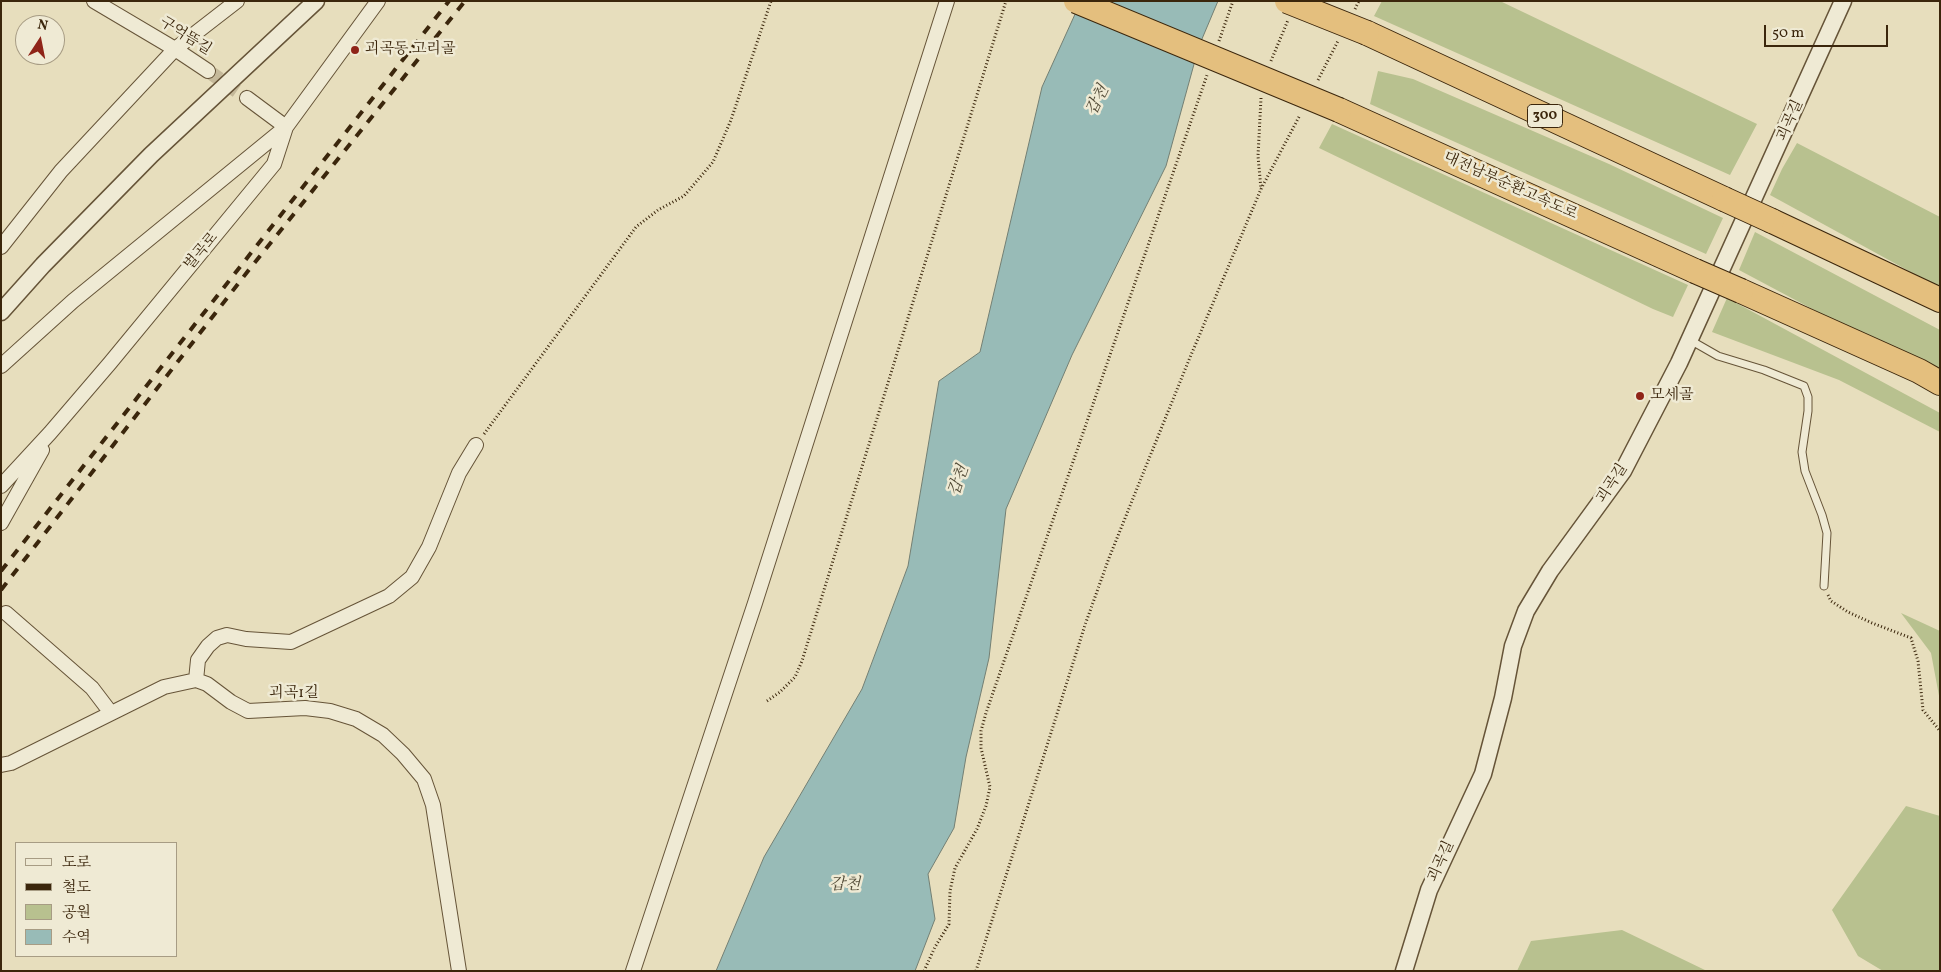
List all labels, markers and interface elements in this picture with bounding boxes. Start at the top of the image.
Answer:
street label: 구억뜸길 [156,14,214,60]
north arrow [15,15,65,65]
text: N [36,15,50,36]
scale bar [1766,15,1890,47]
text: 50 m [1772,23,1804,44]
place label: 괴곡동.고리골 [365,41,455,59]
marker: 괴곡동.고리골 [349,44,361,56]
water label: 갑천 [1083,83,1115,119]
street label: 괴곡길 [1774,97,1808,145]
road number: 300 [1528,104,1562,128]
street label: 대전남부순환고속도로 [1440,149,1580,225]
street label: 벌곡로 [181,230,223,274]
place label: 모세골 [1650,387,1693,405]
marker: 모세골 [1634,390,1646,402]
street label: 괴곡길 [1594,461,1632,507]
water label: 갑천 [946,463,974,499]
street label: 괴곡1길 [269,685,319,703]
street label: 괴곡길 [1425,838,1459,886]
legend [15,842,178,957]
text: 도로 [62,853,91,874]
water label: 갑천 [830,876,860,896]
text: 철도 [62,878,91,899]
text: 공원 [62,903,91,924]
text: 수역 [62,928,91,949]

